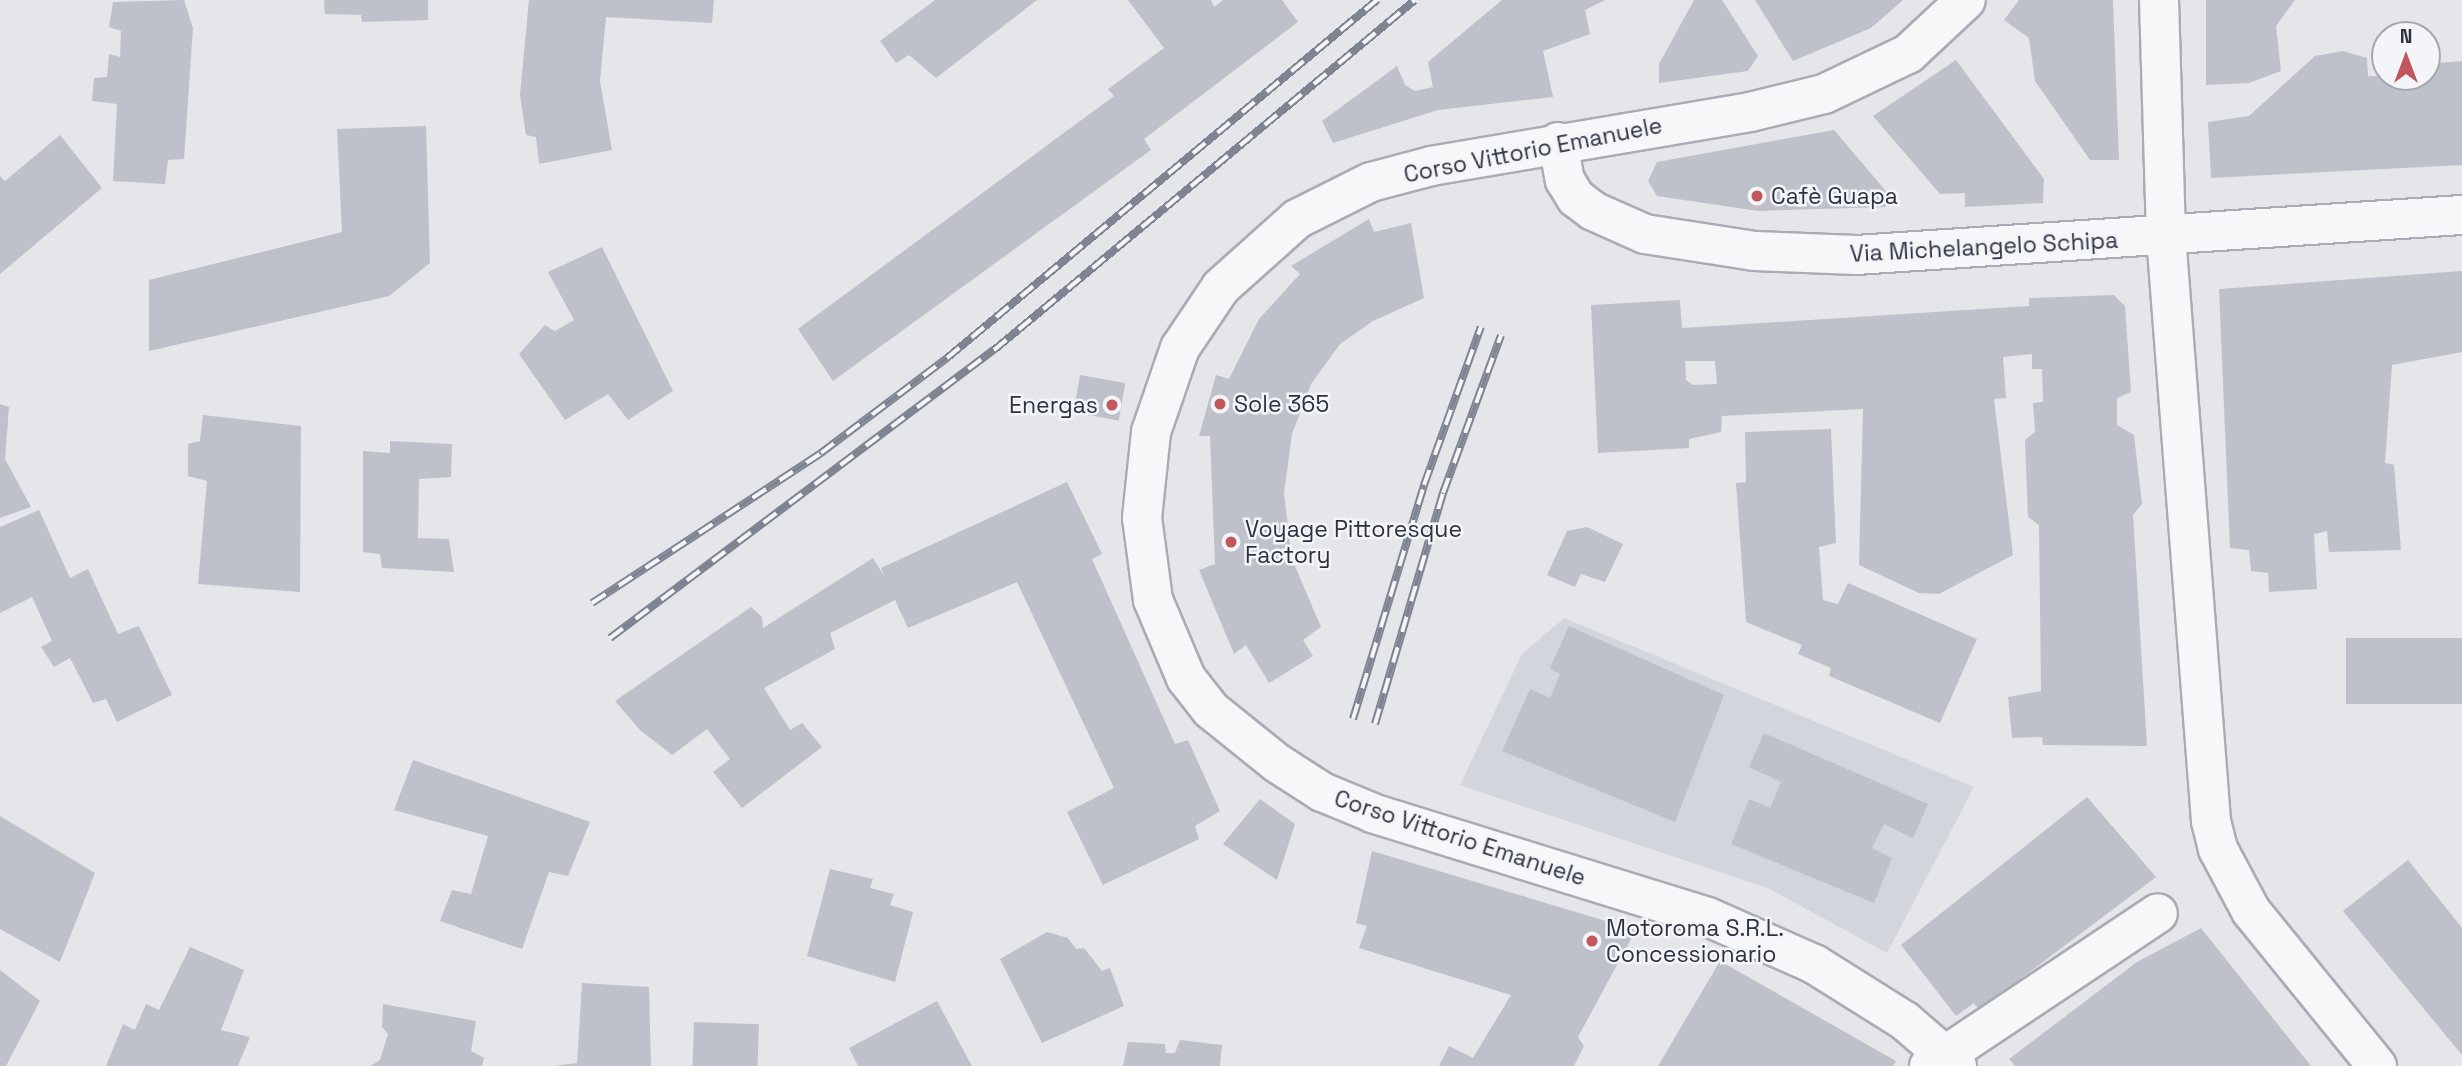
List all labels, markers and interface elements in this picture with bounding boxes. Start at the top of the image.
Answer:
north arrow [2371,21,2441,91]
text: N [2400,24,2412,49]
street label: Corso Vittorio Emanuele [1401,111,1665,189]
place label: Cafè Guapa [1771,182,1898,210]
marker: Cafè Guapa [1749,188,1765,204]
street label: Via Michelangelo Schipa [1849,226,2119,268]
place label: Sole 365 [1234,390,1329,418]
place label: Energas [1009,391,1098,419]
marker: Sole 365 [1212,396,1228,412]
marker: Energas [1104,397,1120,413]
place label: Voyage Pittoresque Factory [1245,515,1462,569]
marker: Voyage Pittoresque Factory [1223,534,1239,550]
street label: Corso Vittorio Emanuele [1331,784,1589,892]
place label: Motoroma S.R.L. Concessionario [1606,914,1784,968]
marker: Motoroma S.R.L. Concessionario [1584,933,1600,949]

